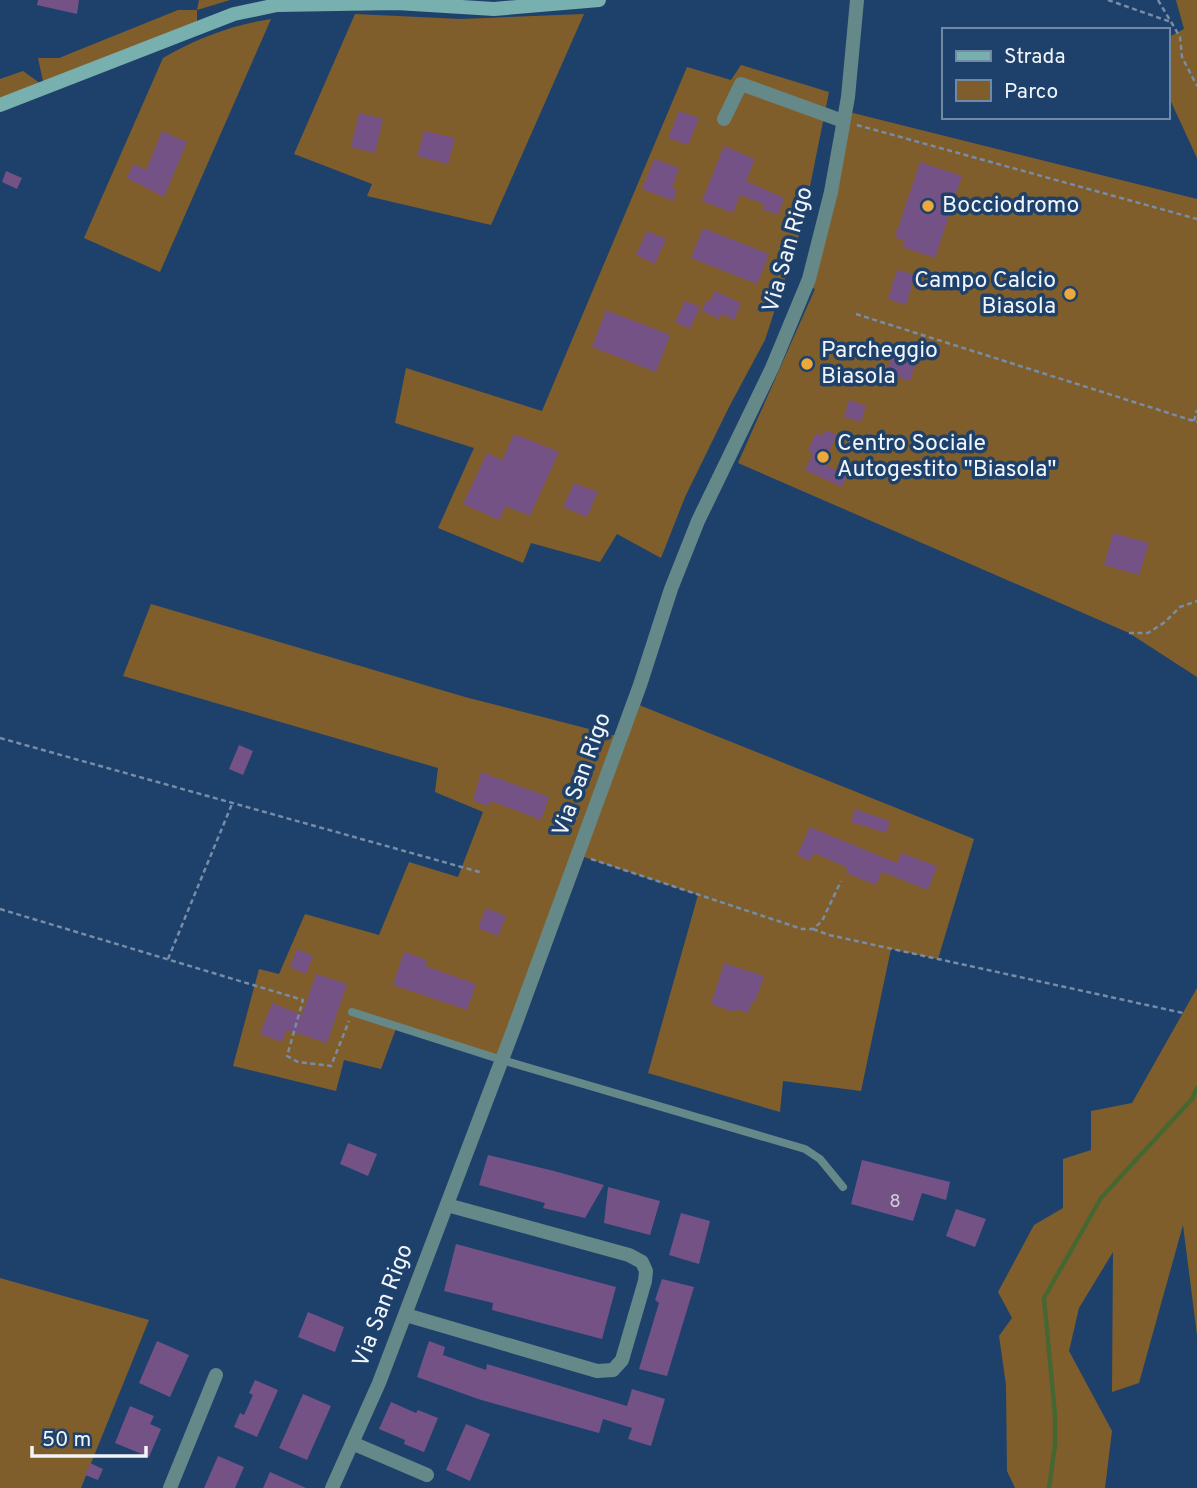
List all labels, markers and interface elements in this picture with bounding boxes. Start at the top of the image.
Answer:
legend [942,28,1169,119]
text: Strada [1004,44,1065,71]
text: Parco [1004,79,1058,106]
street label: Via San Rigo [757,184,821,316]
place label: Bocciodromo [942,192,1079,221]
marker: Bocciodromo [920,198,936,214]
place label: Campo Calcio Biasola [914,267,1056,322]
marker: Campo Calcio Biasola [1062,286,1078,302]
place label: Parcheggio Biasola [821,337,938,392]
marker: Parcheggio Biasola [799,356,815,372]
place label: Centro Sociale Autogestito "Biasola" [837,430,1057,485]
marker: Centro Sociale Autogestito "Biasola" [815,449,831,465]
street label: Via San Rigo [547,709,619,841]
house number: 8 [889,1190,901,1214]
street label: Via San Rigo [347,1240,421,1372]
scale bar [32,1414,145,1458]
text: 50 m [42,1427,91,1454]

